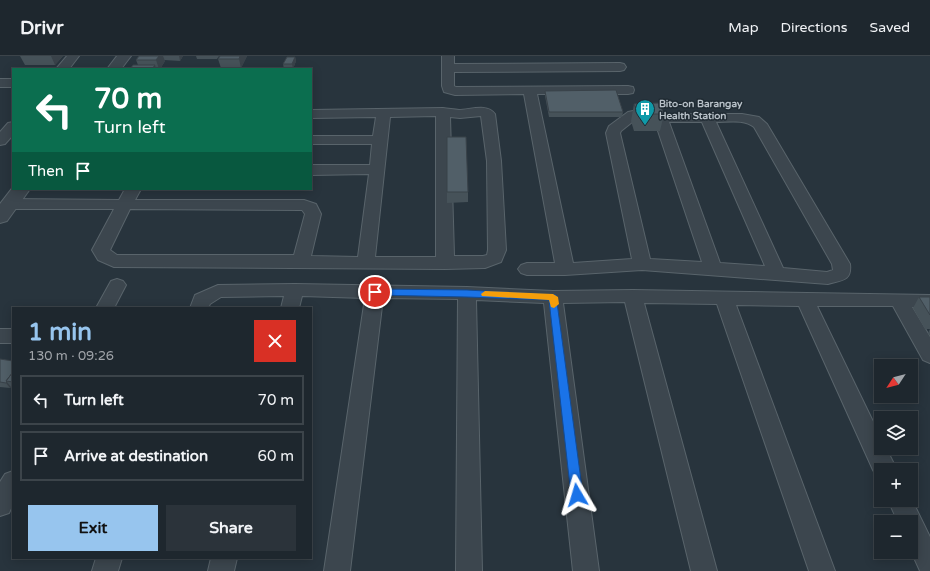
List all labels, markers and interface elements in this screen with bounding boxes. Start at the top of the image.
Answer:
text: Drivr [20,17,63,39]
text: Map [728,19,759,36]
text: Directions [781,19,848,36]
text: Saved [870,19,910,36]
text: 70 m [94,82,162,116]
icon: left [28,84,80,136]
building icon: Bito-on Barangay Health Station [634,98,656,126]
place label: Bito-on Barangay Health Station [659,98,743,122]
text: Turn left [94,116,166,138]
icon: arrive [72,160,94,182]
text: Then [28,162,64,180]
pin [358,275,392,309]
icon: arrive [364,281,386,303]
text: 1 min [28,318,92,347]
button: close [254,320,296,362]
text: 130 m · 09:26 [28,348,114,364]
north arrow [874,359,918,403]
map controls [874,359,918,559]
icon: left [30,389,52,411]
text: Turn left [64,391,124,409]
text: 70 m [257,391,294,409]
button: layers [874,411,918,455]
icon: arrive [30,445,52,467]
text: Arrive at destination [64,447,208,465]
text: 60 m [257,447,294,465]
button: + [874,463,918,507]
position arrow [556,474,598,516]
button: Exit [28,505,158,551]
button: Share [166,505,296,551]
button: − [874,515,918,559]

